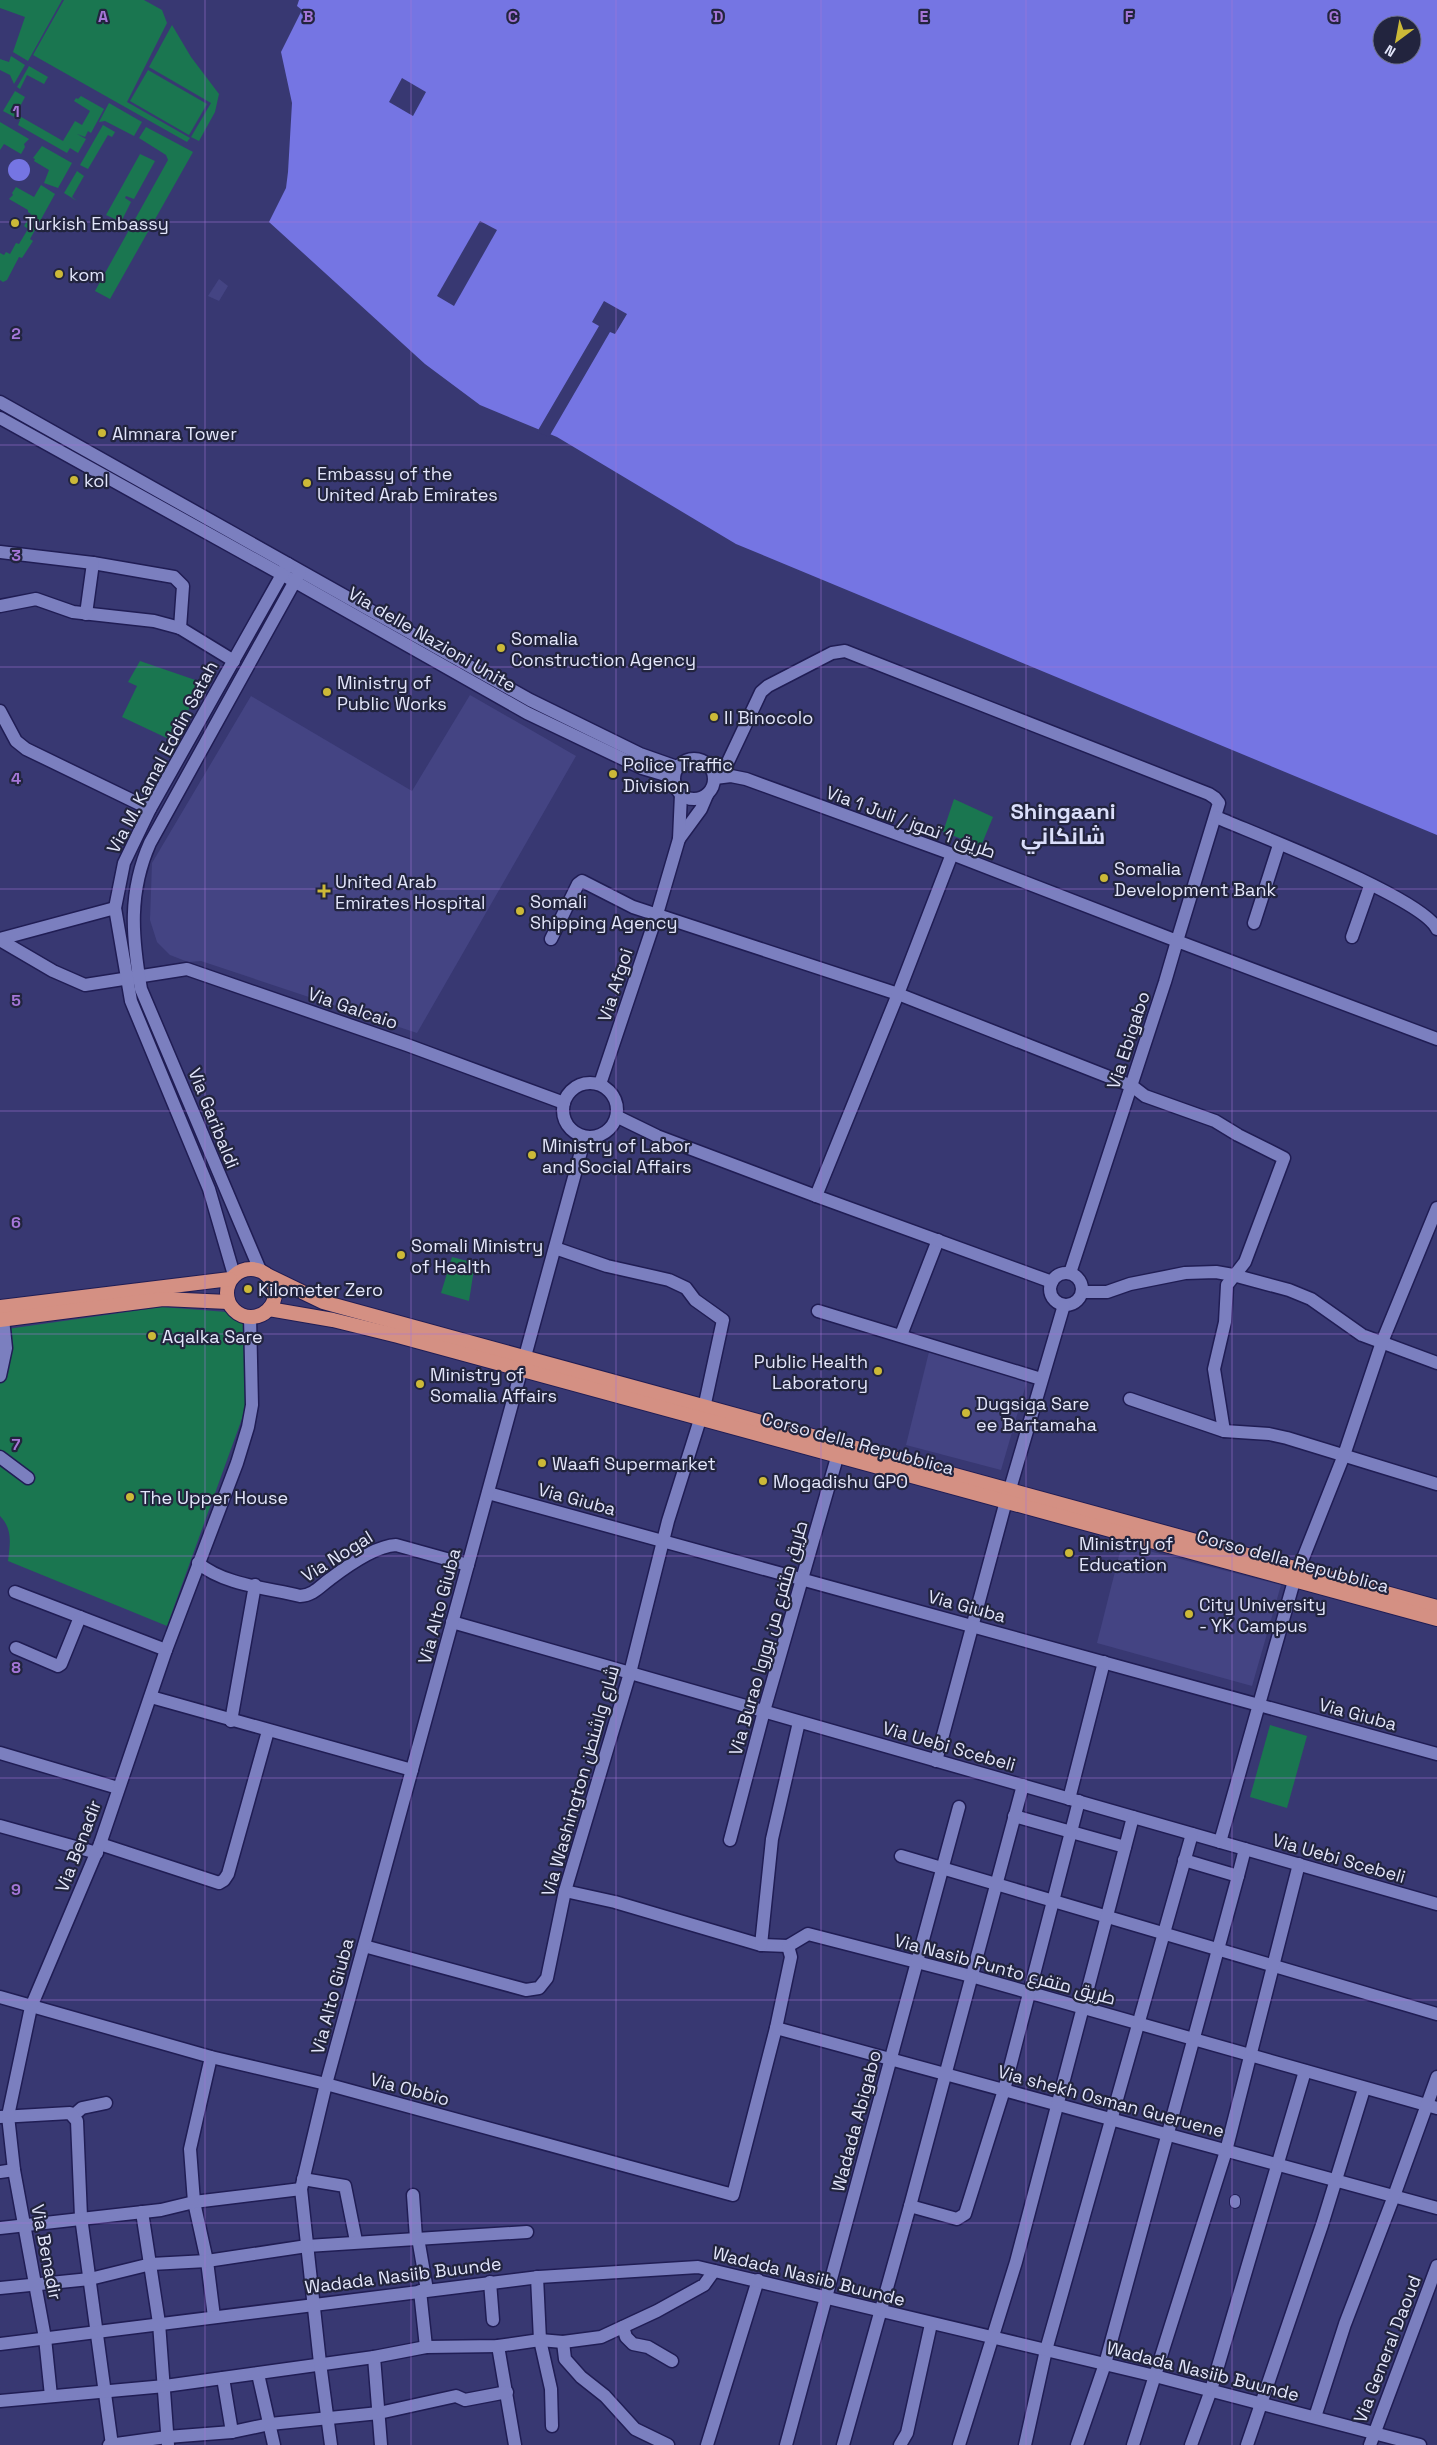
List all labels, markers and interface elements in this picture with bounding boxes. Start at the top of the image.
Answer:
text: A [98,6,108,27]
text: B [303,6,313,27]
text: C [508,6,518,27]
text: D [713,6,723,27]
text: E [920,6,929,27]
text: F [1125,6,1134,27]
text: G [1329,6,1339,27]
north arrow [1372,15,1422,65]
text: N [1381,41,1399,61]
text: 1 [12,101,20,122]
place label: Turkish Embassy [25,212,169,235]
marker: Turkish Embassy [9,217,21,229]
place label: kom [69,263,105,286]
marker: kom [53,268,65,280]
text: 2 [11,323,21,344]
place label: Almnara Tower [112,422,237,445]
marker: Almnara Tower [96,427,108,439]
place label: Embassy of the United Arab Emirates [317,462,498,506]
place label: kol [84,469,109,492]
marker: kol [68,474,80,486]
marker: Embassy of the United Arab Emirates [301,477,313,489]
text: 3 [11,545,21,566]
street label: Via delle Nazioni Unite [344,581,520,697]
place label: Somalia Construction Agency [511,627,696,671]
marker: Somalia Construction Agency [495,642,507,654]
street label: Via M. Kamal Eddin Satah [101,657,223,857]
place label: Ministry of Public Works [337,671,447,715]
marker: Ministry of Public Works [321,686,333,698]
place label: Il Binocolo [724,706,813,729]
marker: Il Binocolo [708,711,720,723]
place label: Police Traffic Division [623,753,733,797]
text: 4 [11,768,21,789]
marker: Police Traffic Division [607,768,619,780]
street label: Via 1 Juli / طريق 1 تموز [823,781,999,864]
district label: Shingaani شانكاني [1010,797,1116,854]
place label: Somalia Development Bank [1114,857,1276,901]
place label: United Arab Emirates Hospital [335,870,485,914]
marker: Somalia Development Bank [1098,872,1110,884]
marker: United Arab Emirates Hospital [317,884,331,898]
place label: Somali Shipping Agency [530,890,677,934]
marker: Somali Shipping Agency [514,905,526,917]
street label: Via Afgoi [592,945,638,1025]
street label: Via Galcaio [305,982,401,1034]
street label: Via Ebigabo [1101,988,1155,1092]
text: 5 [11,990,21,1011]
street label: Via Garibaldi [183,1064,245,1172]
place label: Ministry of Labor and Social Affairs [542,1134,691,1178]
marker: Ministry of Labor and Social Affairs [526,1149,538,1161]
text: 6 [11,1212,21,1233]
place label: Somali Ministry of Health [411,1234,543,1278]
marker: Somali Ministry of Health [395,1249,407,1261]
place label: Kilometer Zero [258,1278,383,1301]
marker: Kilometer Zero [242,1283,254,1295]
place label: Aqalka Sare [162,1325,263,1348]
marker: Aqalka Sare [146,1330,158,1342]
place label: Public Health Laboratory [754,1350,868,1394]
place label: Ministry of Somalia Affairs [430,1363,557,1407]
marker: Public Health Laboratory [872,1365,884,1377]
marker: Ministry of Somalia Affairs [414,1378,426,1390]
place label: Dugsiga Sare ee Bartamaha [976,1392,1097,1436]
street label: Corso della Repubblica [759,1406,957,1480]
marker: Dugsiga Sare ee Bartamaha [960,1407,972,1419]
text: 7 [12,1434,21,1455]
place label: Waafi Supermarket [552,1452,716,1475]
marker: Waafi Supermarket [536,1457,548,1469]
place label: Mogadishu GPO [773,1470,908,1493]
marker: Mogadishu GPO [757,1475,769,1487]
street label: Via Giuba [535,1478,619,1520]
place label: The Upper House [140,1486,288,1509]
marker: The Upper House [124,1491,136,1503]
street label: Via Burao طريق متفرع من بوروا [723,1518,814,1758]
street label: Corso della Repubblica [1194,1524,1392,1598]
street label: Via Nogal [297,1525,377,1587]
place label: Ministry of Education [1079,1532,1173,1576]
street label: Via Alto Giuba [412,1546,466,1666]
marker: Ministry of Education [1063,1547,1075,1559]
street label: Via Giuba [925,1585,1009,1627]
place label: City University - YK Campus [1199,1593,1326,1637]
marker: City University - YK Campus [1183,1608,1195,1620]
text: 8 [11,1657,21,1678]
street label: Via Washington شارع واشنطن [536,1663,625,1899]
street label: Via Giuba [1316,1693,1400,1735]
street label: Via Uebi Scebeli [880,1716,1018,1776]
street label: Via Benadir [50,1796,106,1895]
street label: Via Uebi Scebeli [1270,1828,1408,1888]
text: 9 [11,1879,21,1900]
street label: Via Nasib Punto طريق متفرع [891,1928,1118,2011]
street label: Via Alto Giuba [305,1936,359,2056]
street label: Wadada Abigabo [826,2048,886,2194]
street label: Via shekh Osman Gueruene [995,2060,1227,2142]
street label: Via Obbio [368,2067,452,2111]
street label: Via Benadir [26,2202,68,2302]
street label: Wadada Nasiib Buunde [710,2241,908,2311]
street label: Wadada Nasiib Buunde [303,2252,503,2298]
street label: Via General Daoud [1348,2272,1426,2426]
street label: Wadada Nasiib Buunde [1104,2336,1302,2406]

